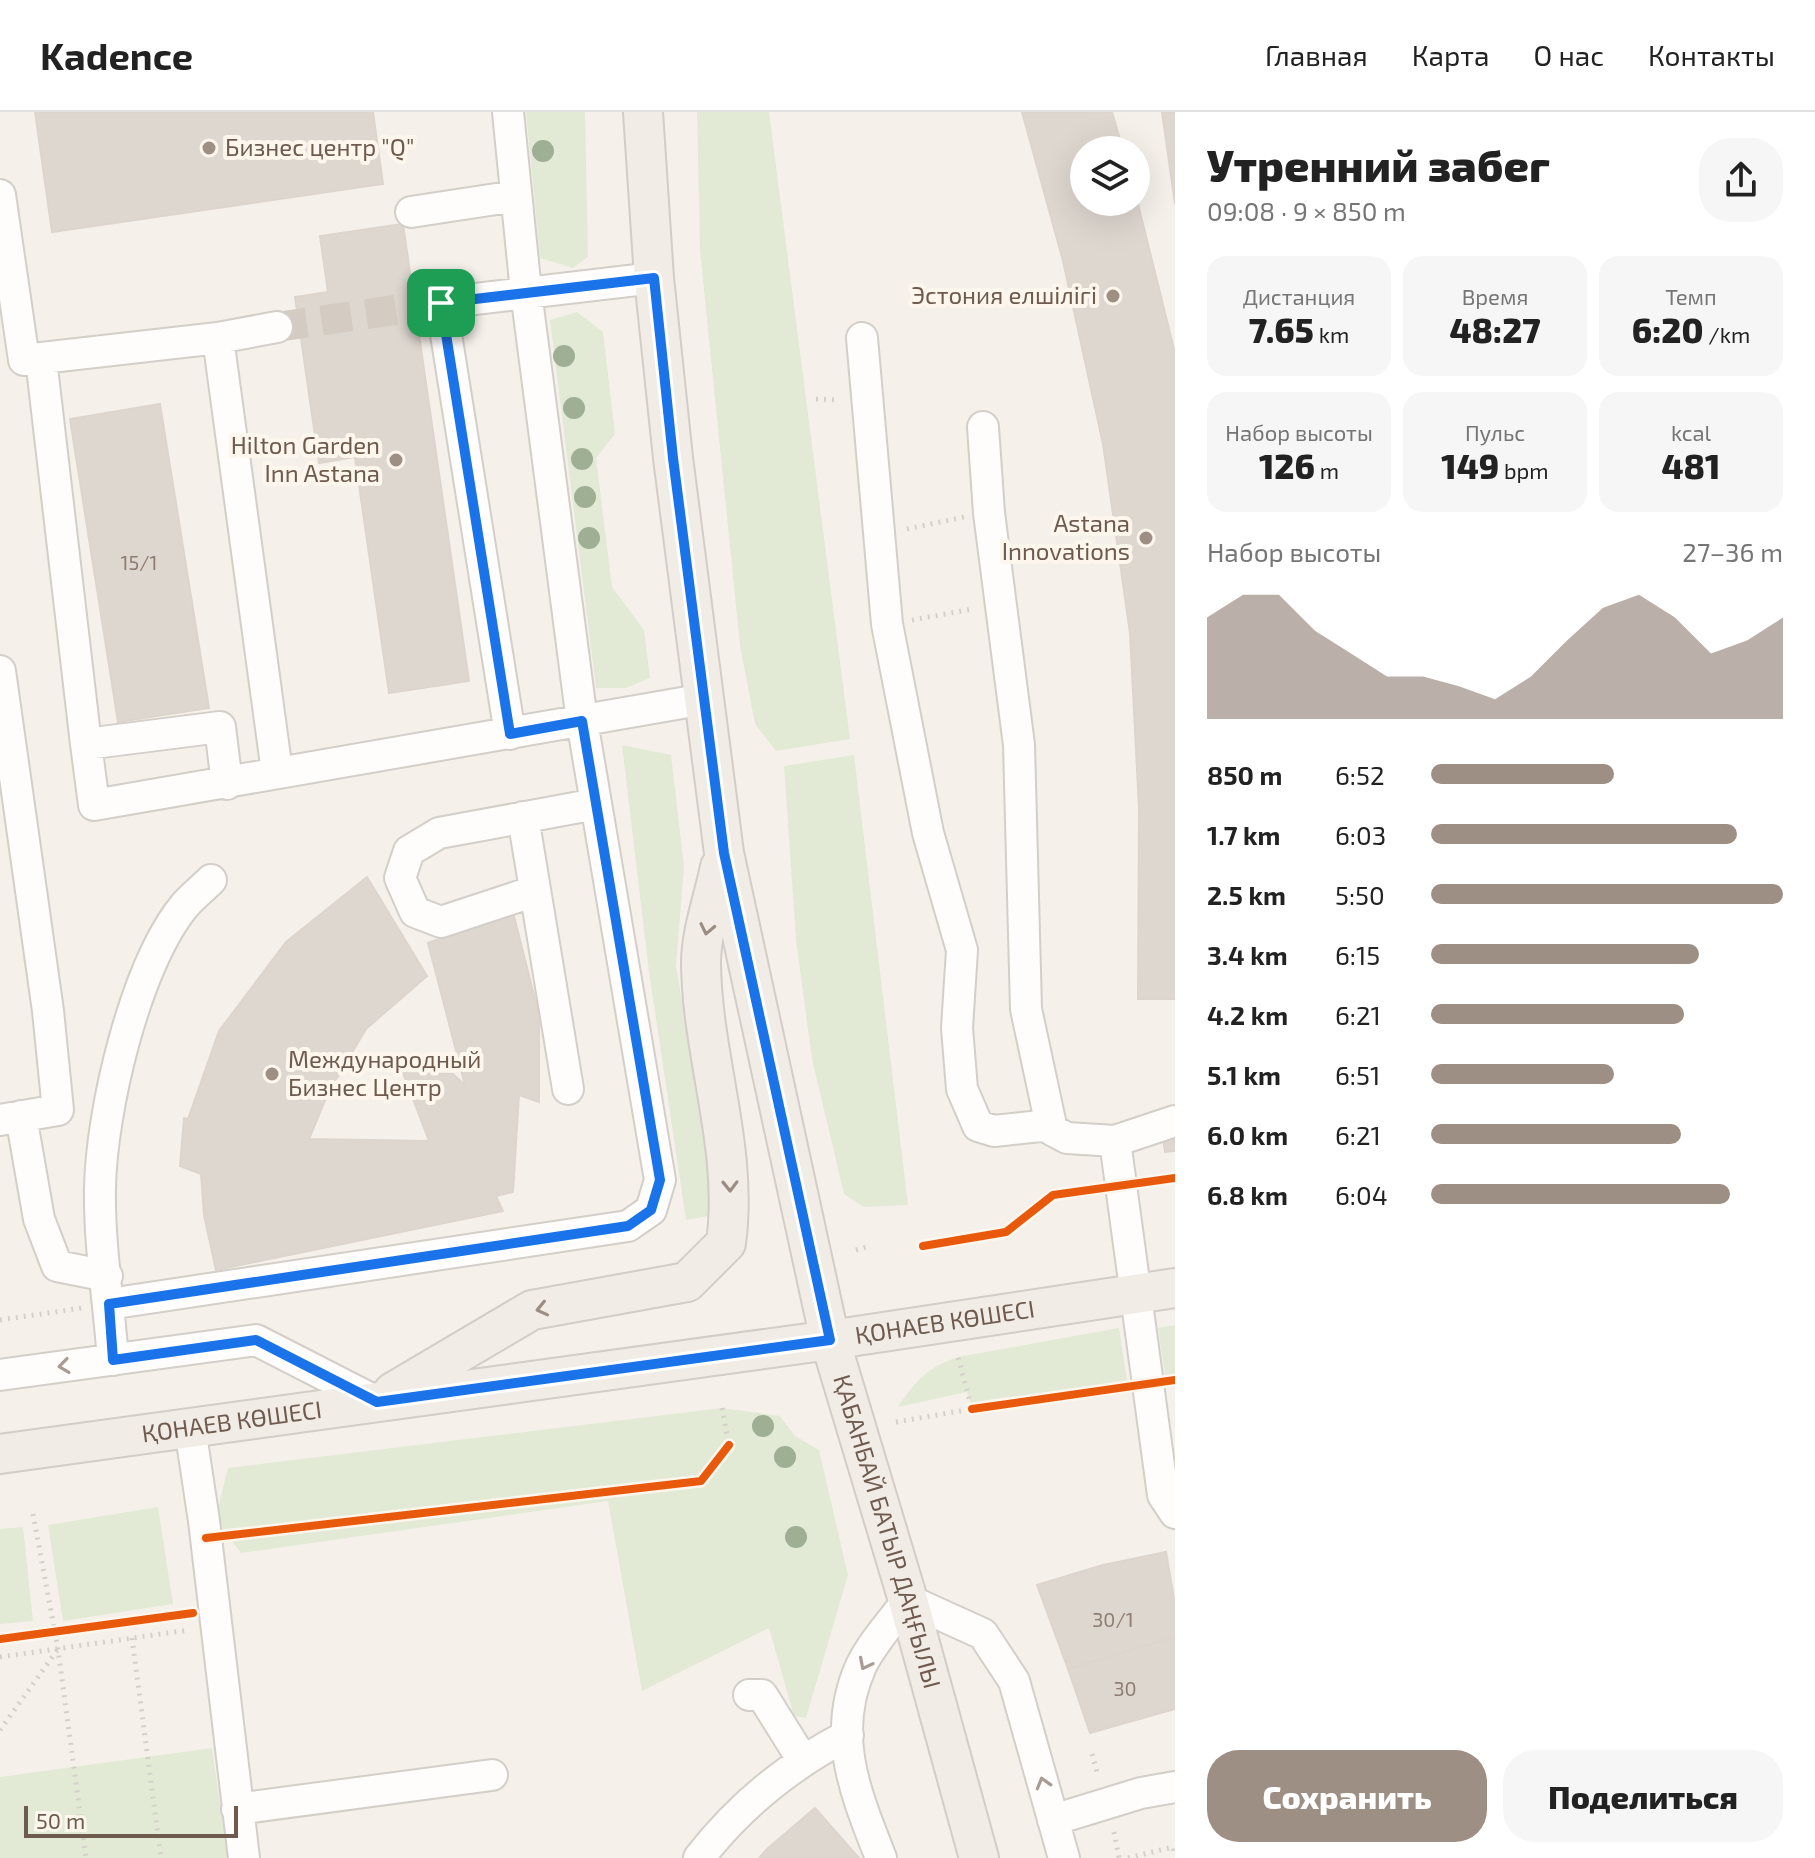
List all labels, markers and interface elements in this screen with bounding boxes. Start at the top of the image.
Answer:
text: Kadence [40,32,193,78]
text: Главная [1265,38,1368,72]
text: Карта [1412,38,1490,72]
text: О нас [1534,38,1604,72]
text: Контакты [1648,38,1775,72]
place label: Бизнес центр "Q" [225,132,414,161]
map controls [1070,136,1150,216]
button: layers [1070,136,1150,216]
text: Утренний забег [1207,138,1550,191]
button: share [1699,138,1783,222]
marker: Бизнес центр "Q" [200,139,218,157]
text: 09:08 · 9 × 850 m [1207,195,1406,226]
pin [407,269,475,337]
place label: Эстония елшілігі [911,280,1097,309]
icon: arrive [419,281,463,325]
text: Дистанция [1243,283,1355,309]
text: Время [1462,283,1528,309]
text: Темп [1665,283,1717,309]
marker: Эстония елшілігі [1104,287,1122,305]
text: 7.65 [1249,309,1314,350]
text: 48:27 [1450,309,1540,350]
text: 6:20 [1632,309,1703,350]
text: km [1314,321,1349,347]
text: /km [1703,321,1750,347]
text: Набор высоты [1225,419,1373,445]
text: Пульс [1465,419,1525,445]
text: kcal [1671,419,1711,445]
place label: Hilton Garden Inn Astana [231,430,380,487]
text: 126 [1259,445,1315,486]
text: 149 [1441,445,1499,486]
text: 481 [1662,445,1720,486]
marker: Hilton Garden Inn Astana [387,451,405,469]
text: m [1315,457,1339,483]
text: bpm [1499,457,1549,483]
place label: Astana Innovations [1002,508,1130,565]
marker: Astana Innovations [1137,529,1155,547]
text: Набор высоты [1207,536,1381,567]
text: 27–36 m [1682,536,1783,567]
house number: 15/1 [121,550,157,574]
text: 850 m [1207,759,1282,790]
text: 6:52 [1335,759,1385,790]
text: 1.7 km [1207,819,1281,850]
text: 6:03 [1335,819,1386,850]
text: 2.5 km [1207,879,1286,910]
text: 5:50 [1335,879,1385,910]
one-way arrow [699,922,716,935]
text: 3.4 km [1207,939,1288,970]
text: 6:15 [1335,939,1380,970]
text: 4.2 km [1207,999,1288,1030]
text: 6:21 [1335,999,1381,1030]
place label: Международный Бизнес Центр [288,1044,481,1101]
text: 5.1 km [1207,1059,1281,1090]
text: 6:51 [1335,1059,1380,1090]
marker: Международный Бизнес Центр [263,1065,281,1083]
text: 6.0 km [1207,1119,1288,1150]
text: 6:21 [1335,1119,1381,1150]
text: 6.8 km [1207,1179,1288,1210]
text: 6:04 [1335,1179,1388,1210]
one-way arrow [721,1180,739,1193]
street label: ҚОНАЕВ КӨШЕСІ [853,1293,1036,1349]
one-way arrow [536,1300,550,1317]
one-way arrow [57,1357,71,1374]
street label: ҚАБАНБАЙ БАТЫР ДАҢҒЫЛЫ [828,1371,948,1692]
street label: ҚОНАЕВ КӨШЕСІ [140,1394,323,1447]
house number: 30/1 [1092,1607,1134,1631]
one-way arrow [859,1656,875,1670]
house number: 30 [1113,1676,1137,1700]
button: Сохранить [1207,1750,1487,1842]
button: Поделиться [1503,1750,1783,1842]
one-way arrow [1035,1777,1052,1790]
scale bar [24,1802,238,1838]
text: 50 m [36,1807,85,1833]

